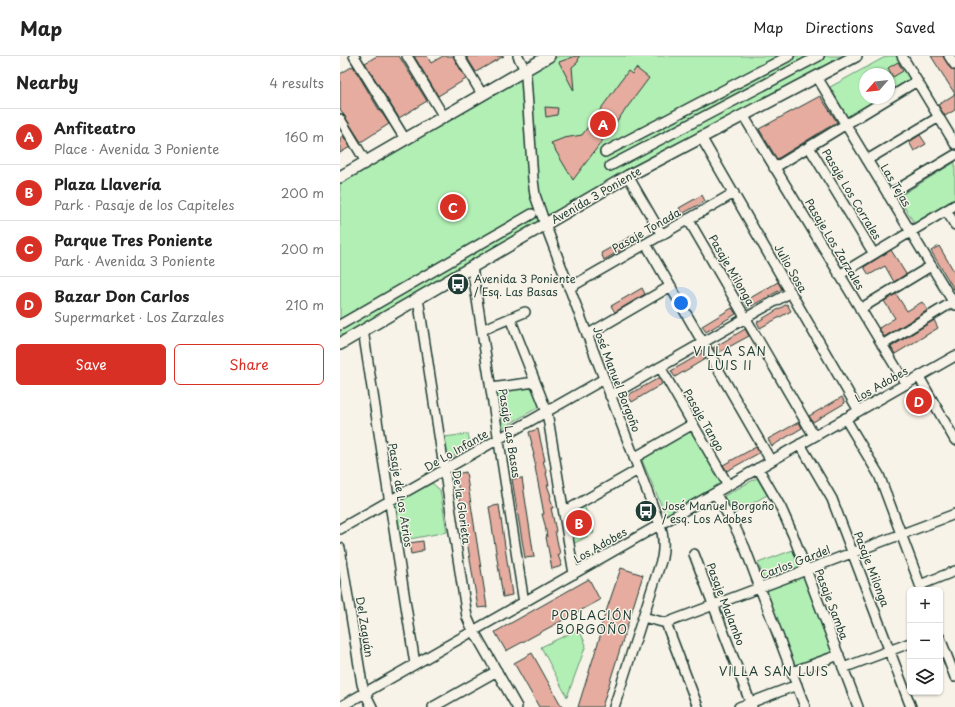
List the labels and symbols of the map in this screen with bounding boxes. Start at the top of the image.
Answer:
north arrow [859,68,895,104]
pin: A [590,109,616,139]
street label: Pasaje Los Corrales [818,145,886,243]
street label: Las Tejas [876,160,916,210]
street label: Avenida 3 Poniente [548,162,644,228]
pin: C [440,192,466,222]
street label: Pasaje Los Zarzales [801,195,869,293]
street label: Pasaje Tonada [609,203,684,257]
street label: Pasaje Milonga [705,231,759,309]
street label: Julio Sosa [770,241,812,296]
place label: Avenida 3 Poniente / Esq. Las Basas [474,270,576,300]
bus stop icon: Avenida 3 Poniente / Esq. Las Basas [445,271,471,297]
your location [671,293,691,313]
street label: José Manuel Borgoño [589,324,645,434]
district label: VILLA SAN LUIS II [693,342,767,374]
street label: Los Adobes [851,362,911,406]
street label: Pasaje Tango [679,386,729,454]
pin: D [906,386,932,416]
street label: Pasaje Las Basas [495,387,525,479]
street label: De Lo Infante [421,425,491,475]
street label: Pasaje de Los Atrios [384,442,418,548]
street label: De la Glorieta [448,469,476,545]
place label: José Manuel Borgoño / esq. Los Adobes [662,497,774,527]
bus stop icon: José Manuel Borgoño / esq. Los Adobes [633,498,659,524]
pin: B [566,508,592,538]
street label: Los Adobes [570,523,630,567]
street label: Pasaje Milonga [850,529,894,609]
street label: Carlos Gardel [757,541,833,583]
street label: Pasaje Malambo [702,560,750,648]
street label: Pasaje Samba [811,566,854,643]
street label: Del Zaguán [352,596,378,659]
district label: POBLACIÓN BORGOÑO [551,606,633,638]
district label: VILLA SAN LUIS [719,662,829,680]

